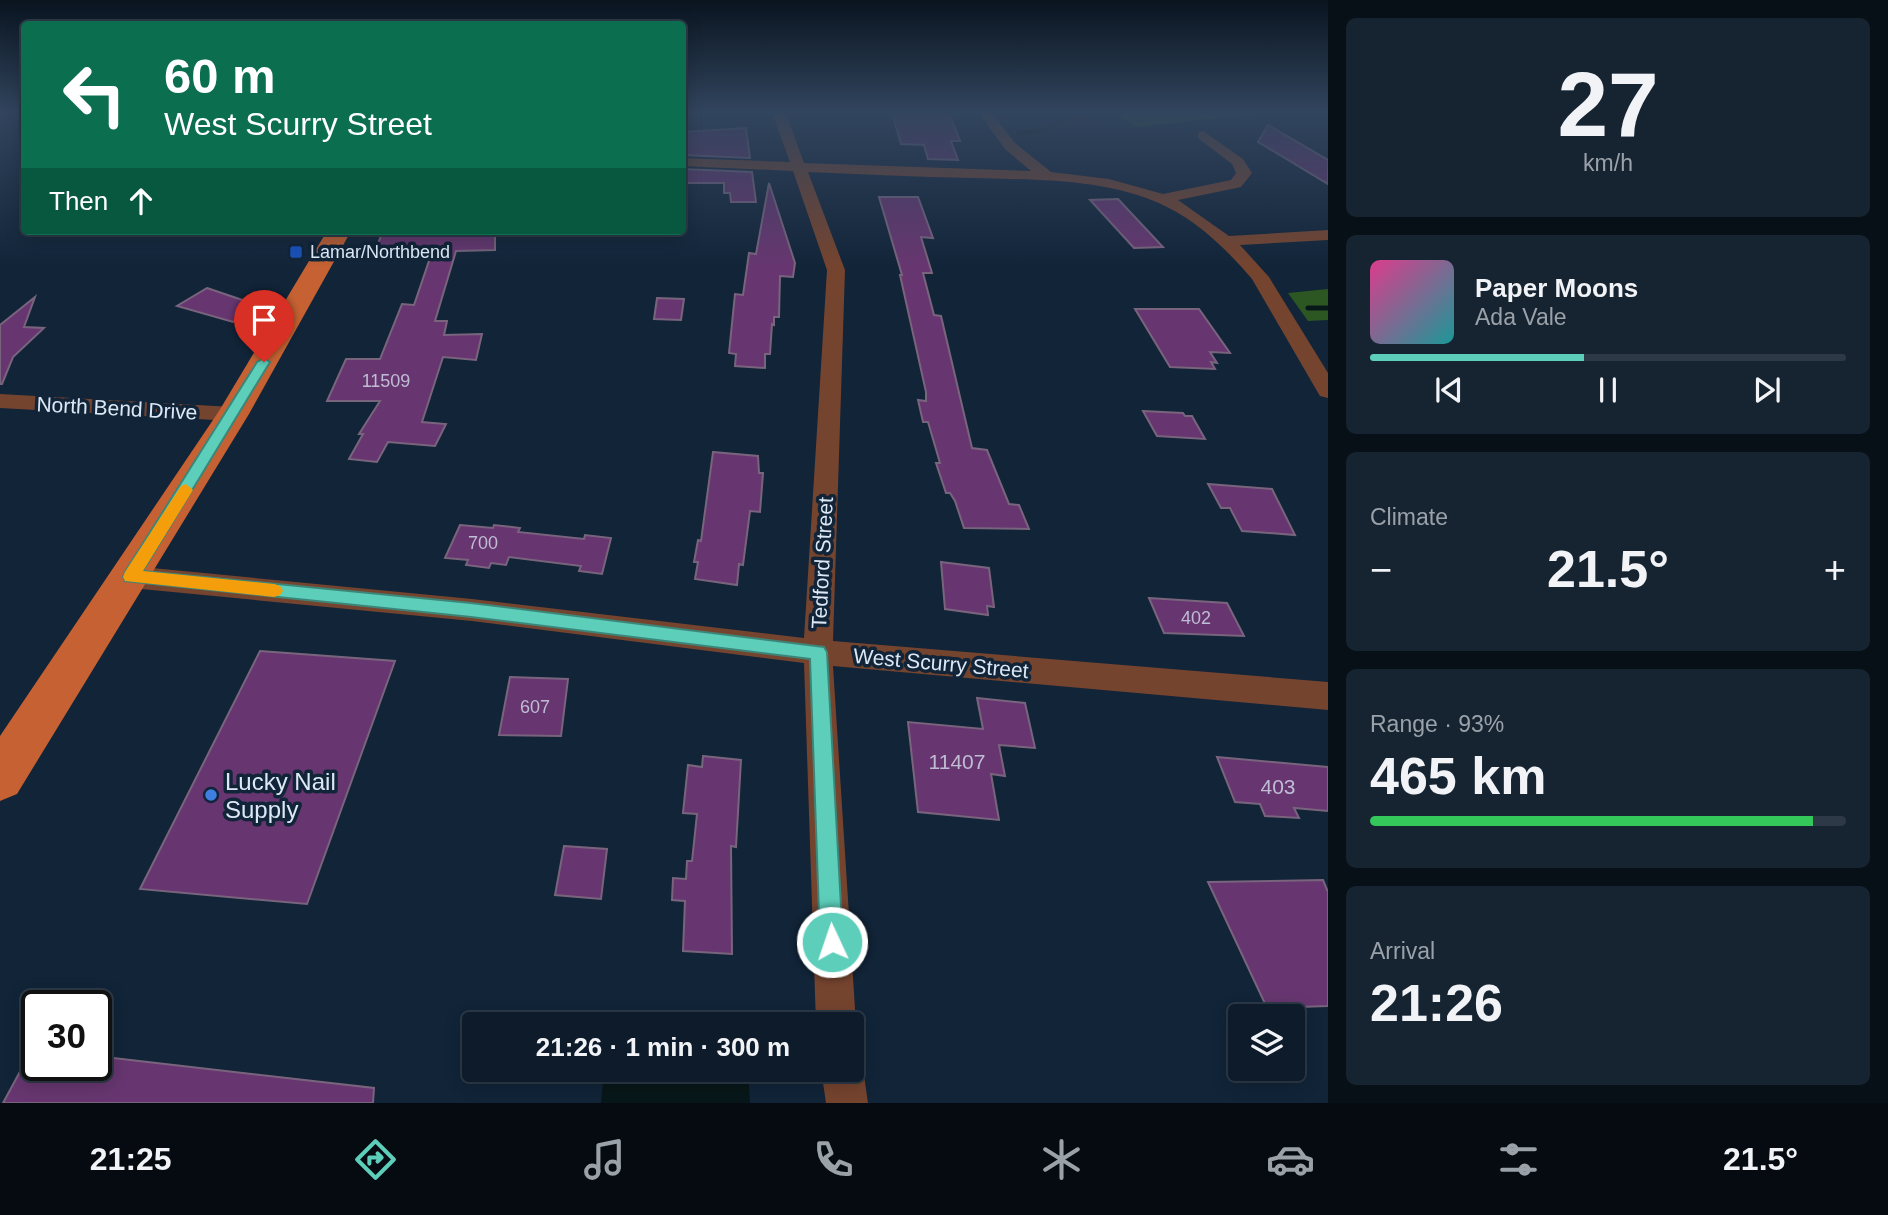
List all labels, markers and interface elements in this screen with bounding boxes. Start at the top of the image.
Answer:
icon: left [49,49,140,140]
text: 60 m [164,49,276,103]
text: 27 [1557,54,1659,155]
text: West Scurry Street [164,106,432,142]
text: km/h [1583,150,1633,176]
icon: ahead [122,182,160,220]
text: Then [49,186,108,216]
place label: Lamar/Northbend [310,242,450,262]
marker: Lamar/Northbend [288,244,304,260]
text: Paper Moons [1475,273,1638,303]
pin [234,290,294,362]
icon: arrive [245,301,283,339]
text: Ada Vale [1475,304,1567,330]
house number: 11509 [362,371,410,391]
icon: previous [1430,371,1468,409]
icon: pause [1589,371,1627,409]
icon: next [1748,371,1786,409]
street label: North Bend Drive [36,392,198,424]
street label: Tedford Street [807,496,837,629]
text: Climate [1370,504,1448,530]
house number: 700 [468,533,498,553]
text: 21.5° [1547,540,1669,598]
text: − [1370,549,1392,591]
text: + [1824,549,1846,591]
house number: 402 [1181,608,1211,628]
street label: West Scurry Street [852,644,1030,682]
house number: 607 [520,697,550,717]
text: Range · 93% [1370,711,1504,737]
text: 465 km [1370,747,1546,805]
house number: 11407 [929,750,985,773]
place label: Lucky Nail Supply [225,768,336,823]
house number: 403 [1260,775,1296,798]
marker: Lucky Nail Supply [203,787,219,803]
position arrow [795,905,869,979]
text: Arrival [1370,938,1435,964]
text: 21:26 [1370,974,1503,1032]
speed limit sign: 30 [21,990,112,1081]
map controls [1228,1004,1305,1081]
button: layers [1228,1004,1305,1081]
text: 21:26 · 1 min · 300 m [536,1032,790,1062]
icon: directions [351,1135,400,1184]
icon: music [580,1135,629,1184]
icon: phone [809,1135,858,1184]
icon: climate [1037,1135,1086,1184]
icon: car [1266,1135,1315,1184]
icon: filters [1494,1135,1543,1184]
text: 21:25 [90,1141,172,1177]
text: 21.5° [1723,1141,1798,1177]

